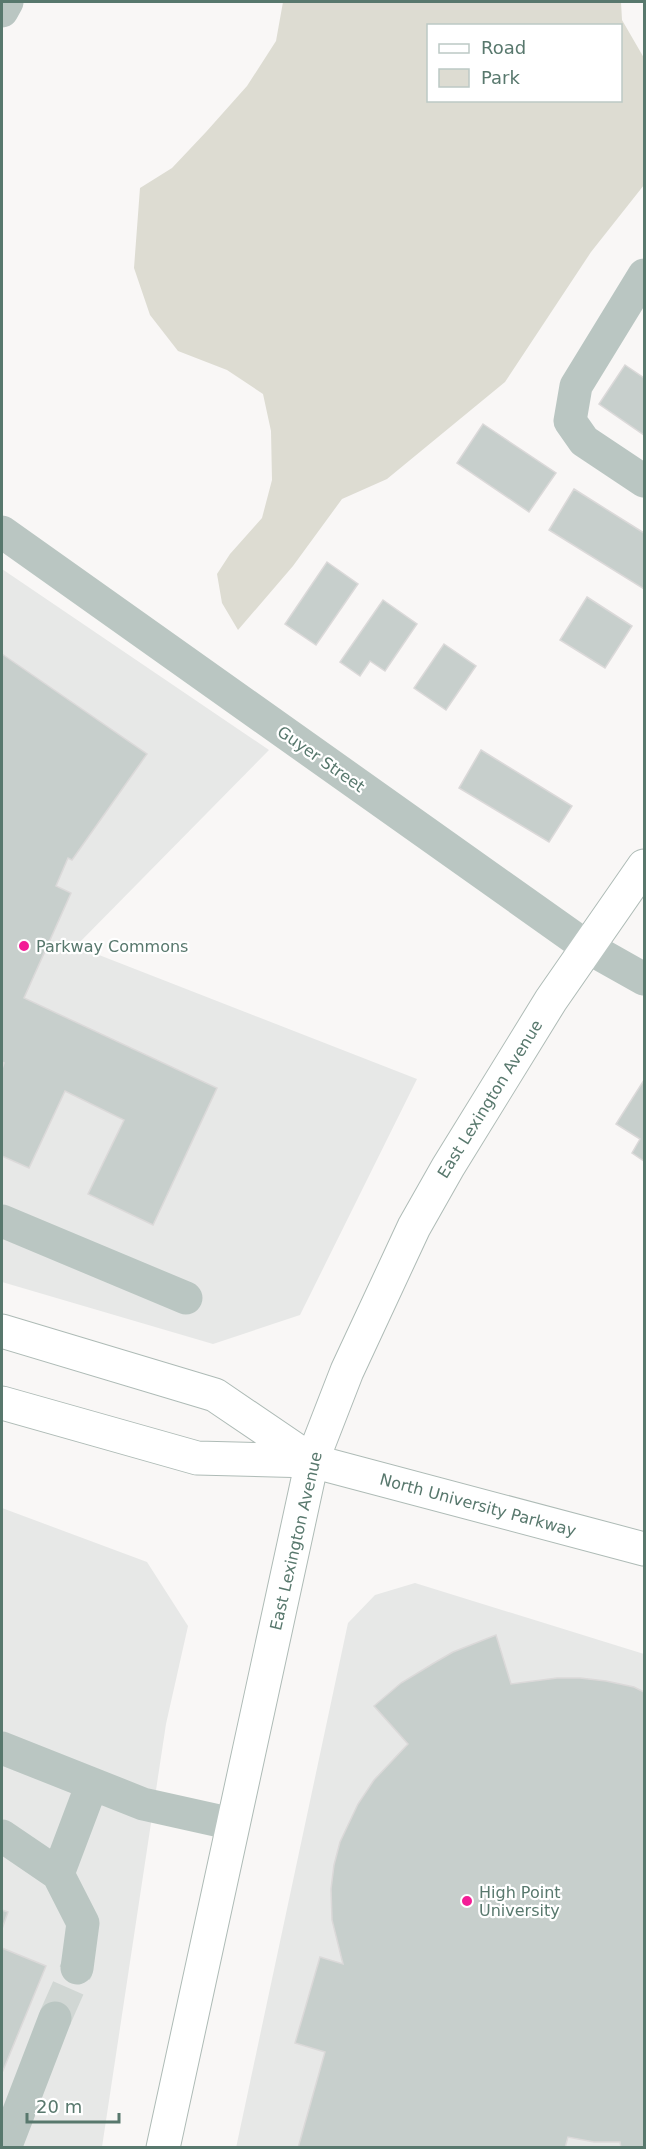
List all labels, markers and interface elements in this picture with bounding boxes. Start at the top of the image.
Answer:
legend [427,24,622,102]
text: Road [481,37,526,58]
text: Park [481,67,520,88]
street label: Guyer Street [274,722,368,796]
place label: Parkway Commons [36,937,188,956]
marker: Parkway Commons [17,939,31,953]
street label: East Lexington Avenue [434,1016,546,1182]
street label: East Lexington Avenue [266,1450,326,1632]
street label: North University Parkway [378,1470,578,1540]
place label: High Point University [479,1883,561,1920]
marker: High Point University [460,1894,474,1908]
scale bar [27,2086,118,2124]
text: 20 m [36,2096,82,2117]

